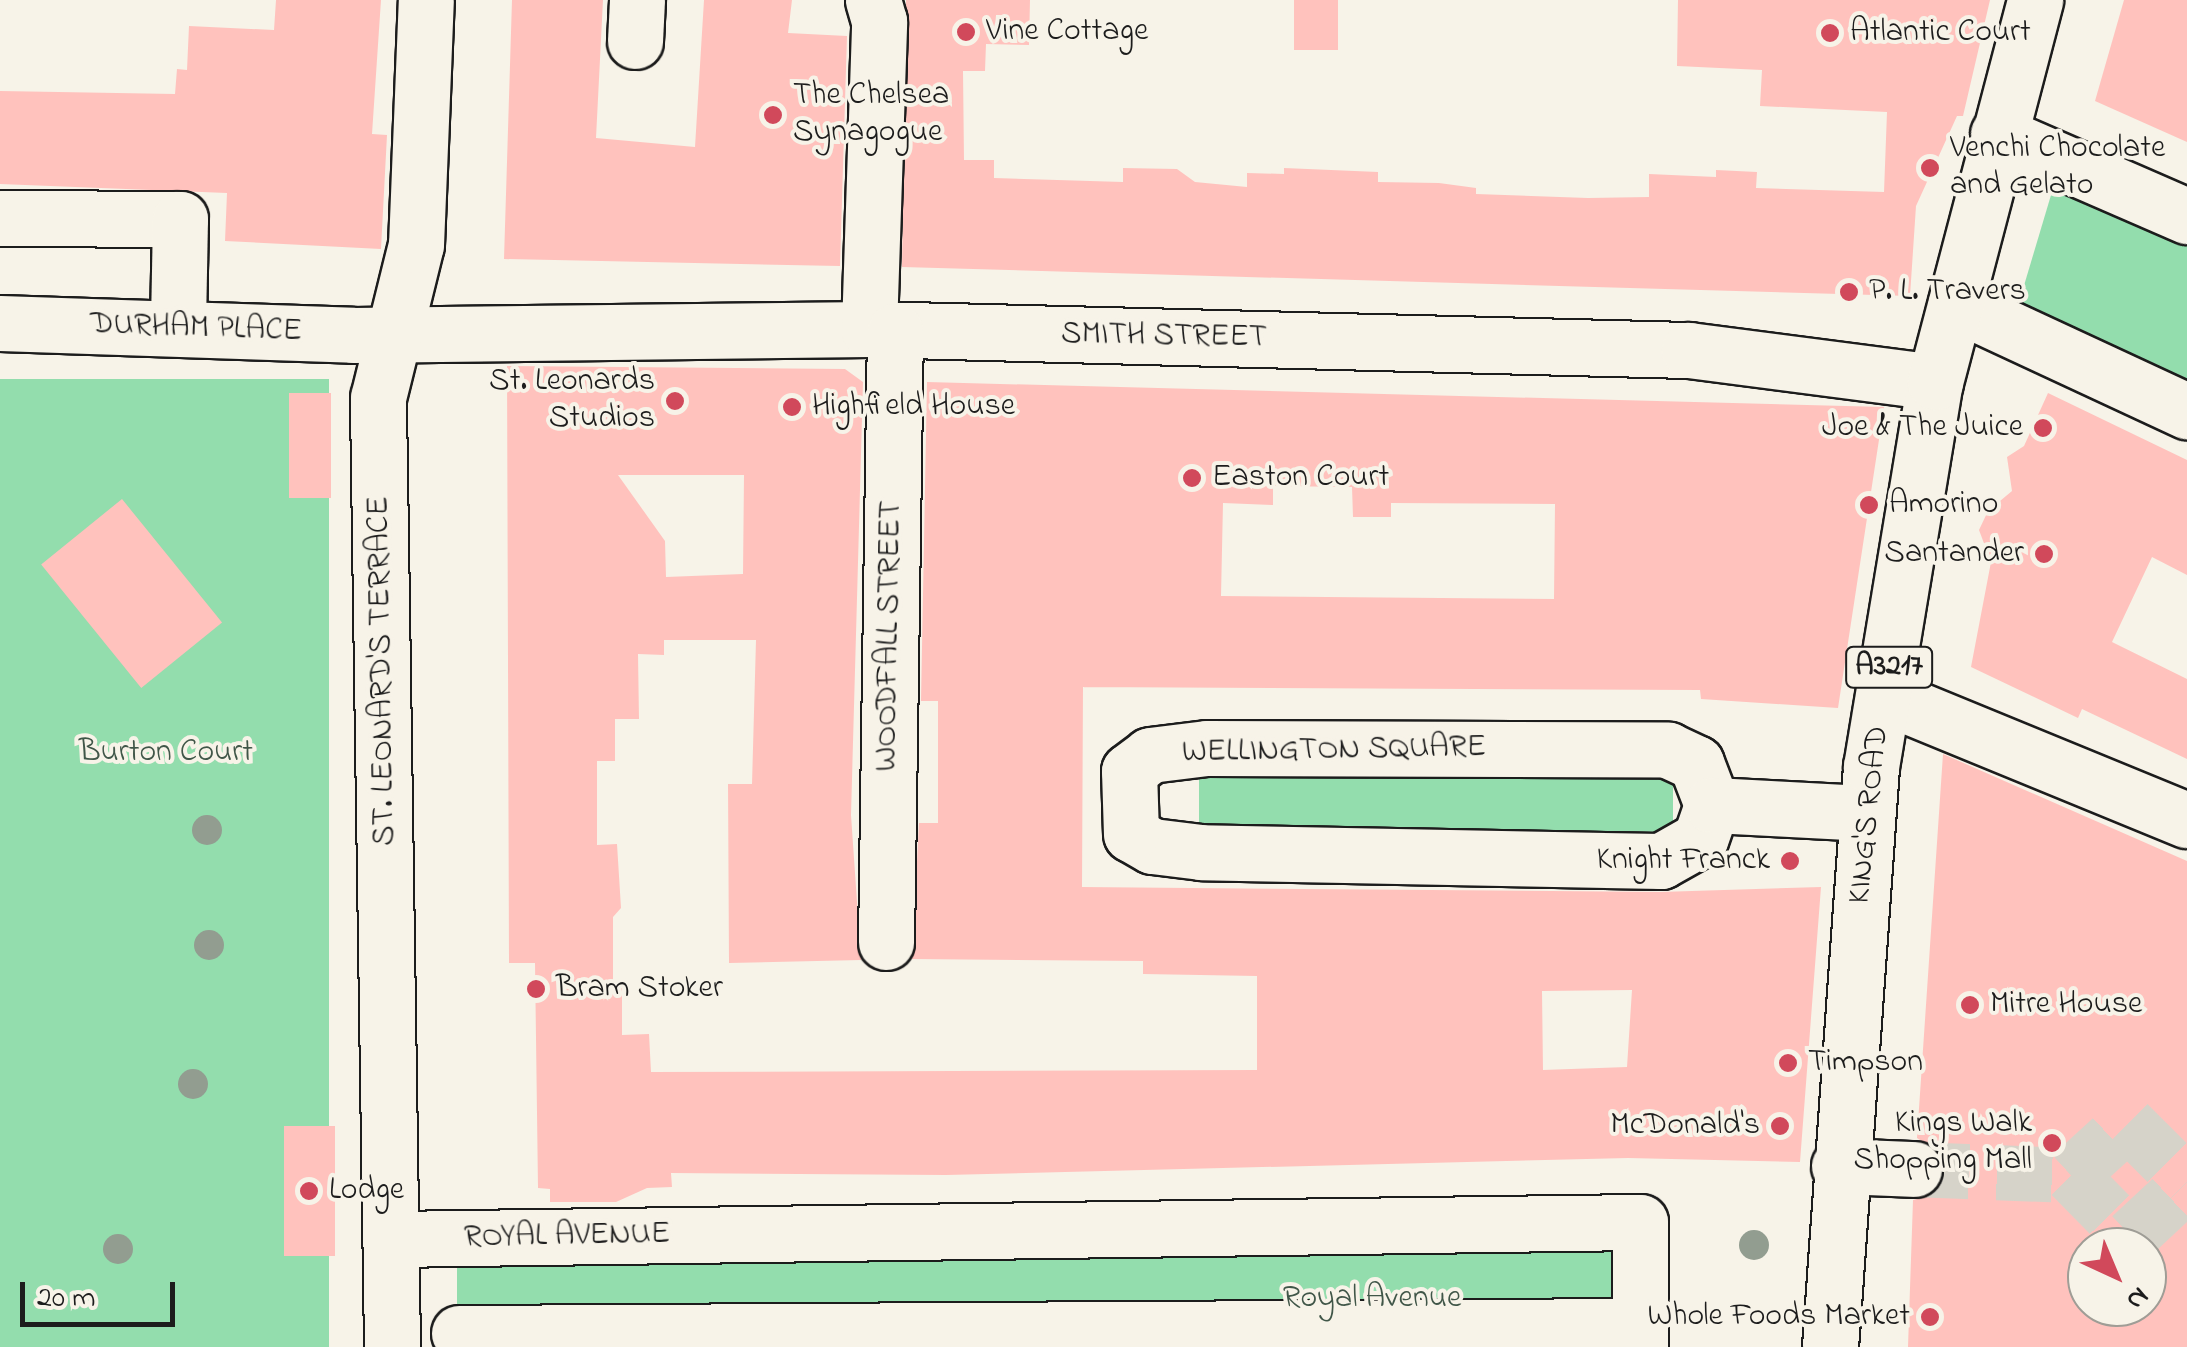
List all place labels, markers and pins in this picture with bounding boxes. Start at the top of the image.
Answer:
place label: Vine Cottage [986,13,1148,51]
place label: Atlantic Court [1850,14,2031,52]
marker: Vine Cottage [955,21,977,43]
marker: Atlantic Court [1819,22,1841,44]
place label: The Chelsea Synagogue [793,78,949,153]
marker: The Chelsea Synagogue [762,104,784,126]
place label: Venchi Chocolate and Gelato [1950,131,2165,206]
marker: Venchi Chocolate and Gelato [1919,157,1941,179]
place label: P. L. Travers [1869,273,2026,311]
marker: P. L. Travers [1838,281,1860,303]
place label: St. Leonards Studios [489,364,655,439]
place label: Highfield House [812,388,1015,426]
marker: St. Leonards Studios [664,390,686,412]
marker: Highfield House [781,396,803,418]
place label: Joe & The Juice [1822,409,2023,447]
marker: Joe & The Juice [2032,417,2054,439]
place label: Easton Court [1212,459,1389,497]
marker: Easton Court [1181,467,1203,489]
place label: Amorino [1889,486,1998,524]
marker: Amorino [1858,494,1880,516]
place label: Santander [1884,535,2024,573]
marker: Santander [2033,543,2055,565]
place label: Knight Franck [1596,842,1770,880]
marker: Knight Franck [1779,850,1801,872]
place label: Bram Stoker [556,970,723,1008]
marker: Bram Stoker [525,978,547,1000]
place label: Mitre House [1990,986,2142,1024]
marker: Mitre House [1959,994,1981,1016]
place label: Timpson [1808,1044,1923,1082]
marker: Timpson [1777,1052,1799,1074]
place label: Kings Walk Shopping Mall [1853,1106,2032,1181]
place label: McDonald's [1610,1107,1760,1145]
marker: McDonald's [1769,1115,1791,1137]
marker: Kings Walk Shopping Mall [2041,1132,2063,1154]
place label: Lodge [329,1172,404,1210]
marker: Lodge [298,1180,320,1202]
place label: Whole Foods Market [1647,1298,1910,1336]
marker: Whole Foods Market [1919,1306,1941,1328]

